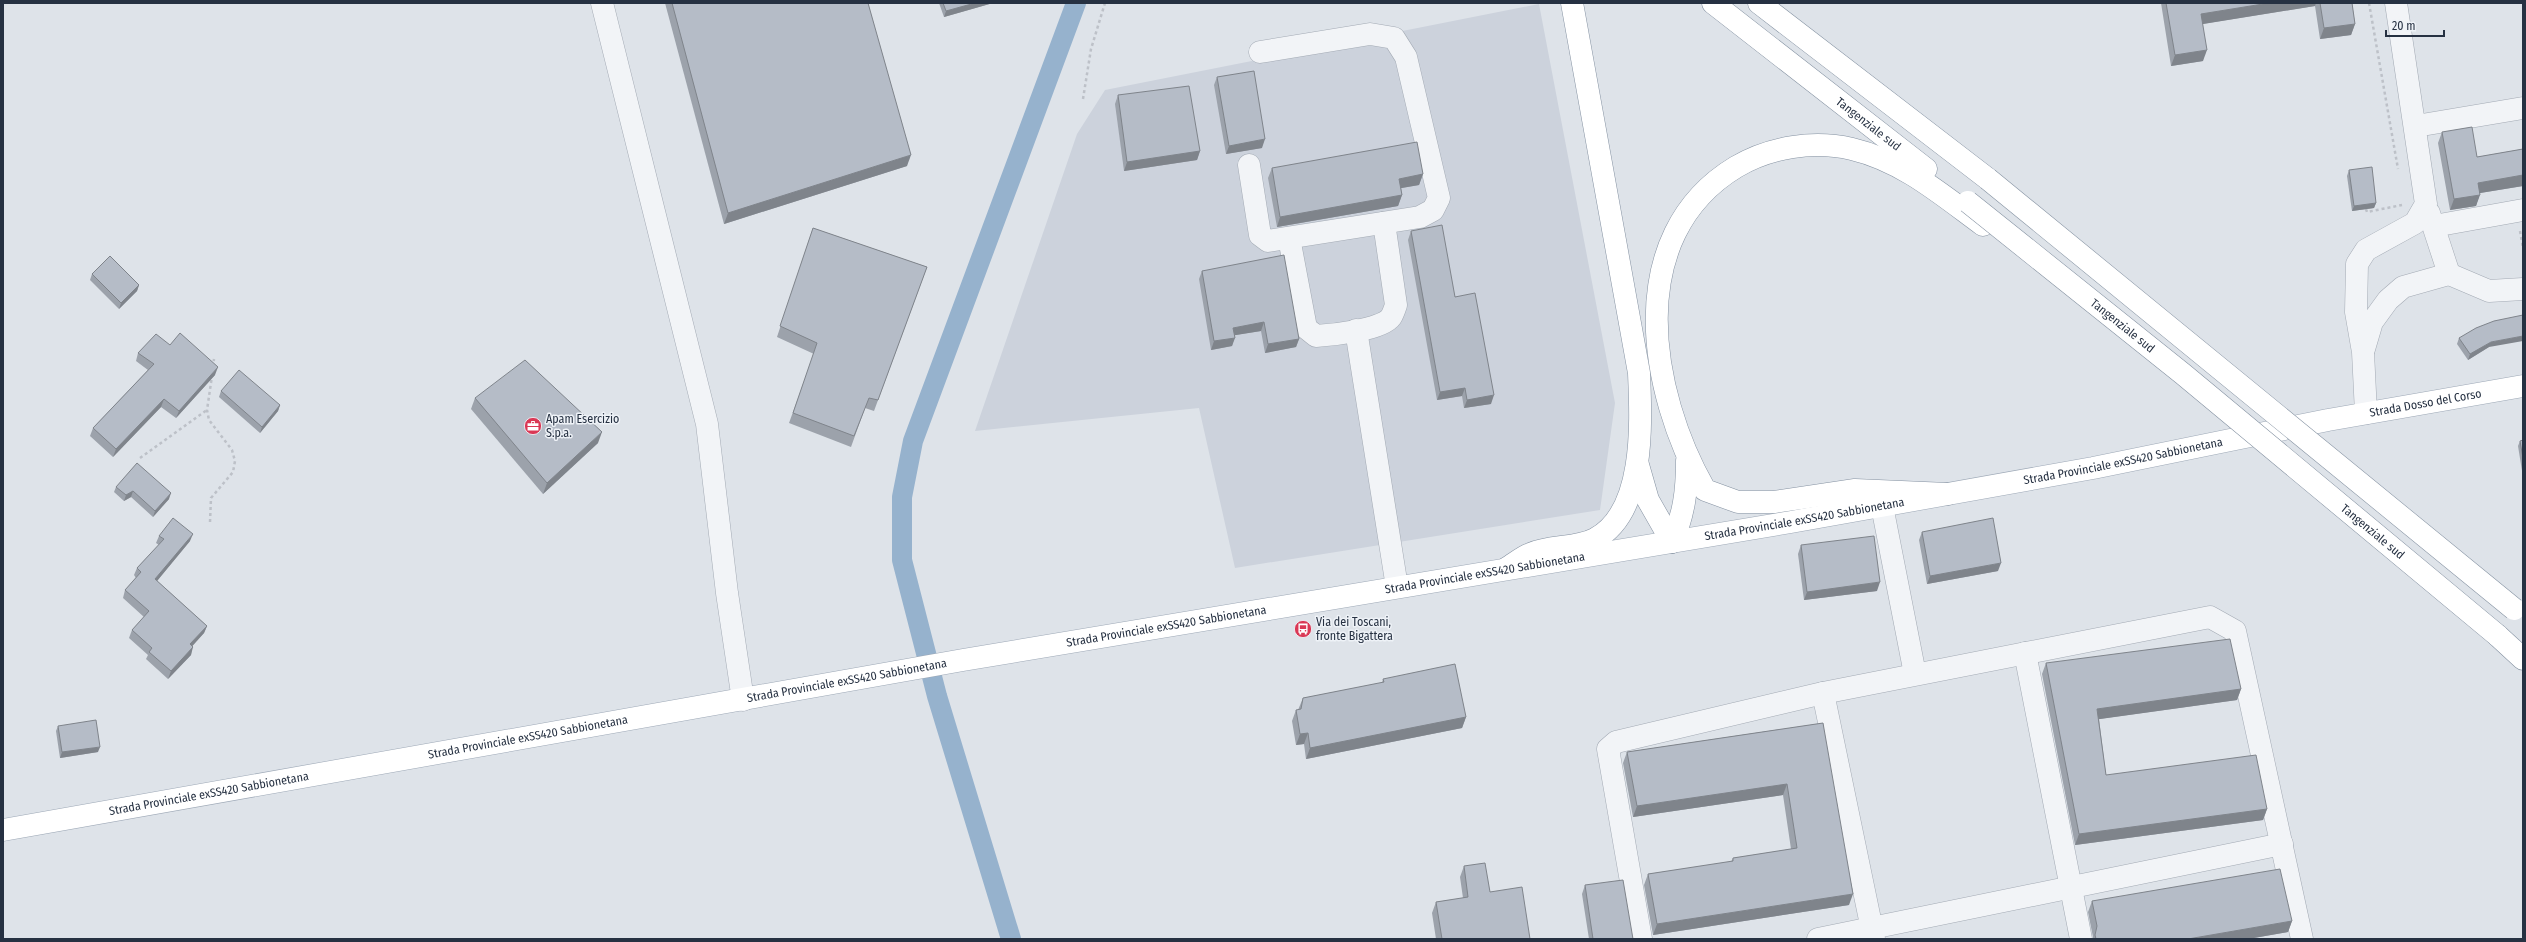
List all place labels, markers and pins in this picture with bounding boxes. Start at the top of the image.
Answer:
place label: Apam Esercizio S.p.a. [546,412,619,440]
office icon: Apam Esercizio S.p.a. [523,416,543,436]
place label: Via dei Toscani, fronte Bigattera [1316,615,1393,643]
bus stop icon: Via dei Toscani, fronte Bigattera [1293,619,1313,639]

